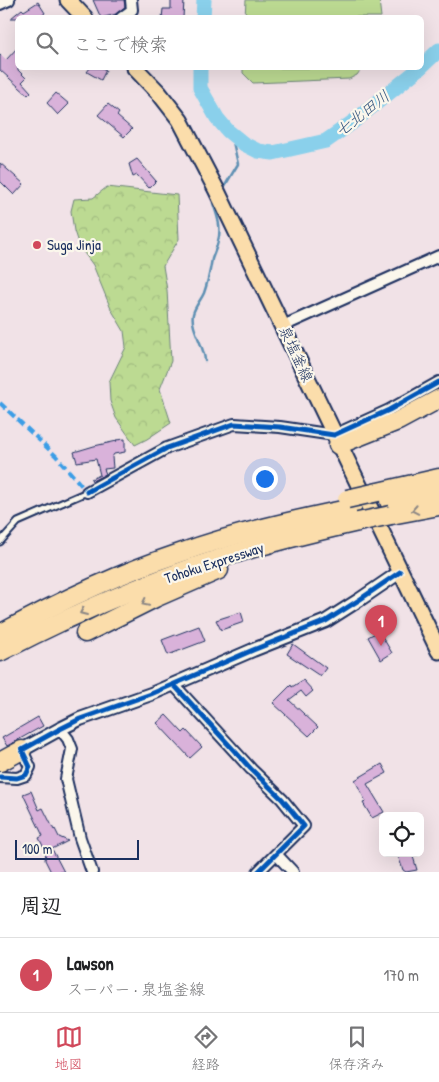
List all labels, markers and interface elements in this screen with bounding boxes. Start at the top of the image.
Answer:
search box [15,15,424,70]
icon: search [33,29,61,57]
text: ここで検索 [73,31,168,57]
water label: 七北田川 [330,85,394,141]
place label: Suga Jinja [47,234,101,255]
marker: Suga Jinja [31,239,43,251]
street label: 泉塩釜線 [274,322,319,385]
your location [252,466,278,492]
one-way arrow [410,504,419,515]
street label: Tohoku Expressway [161,537,266,588]
one-way arrow [141,597,150,607]
one-way arrow [79,605,88,616]
pin: 1 [365,605,397,646]
map controls [379,812,424,857]
button: locate [379,812,424,857]
scale bar [15,837,139,860]
text: 100 m [22,839,52,858]
text: 周辺 [20,891,62,920]
text: Lawson [67,950,114,976]
text: 1 [33,964,39,986]
text: 170 m [384,964,419,986]
text: スーパー · 泉塩釜線 [67,978,205,1000]
tab: 地図 [55,1023,83,1073]
tab: 経路 [192,1023,220,1073]
tab: 保存済み [329,1023,385,1073]

